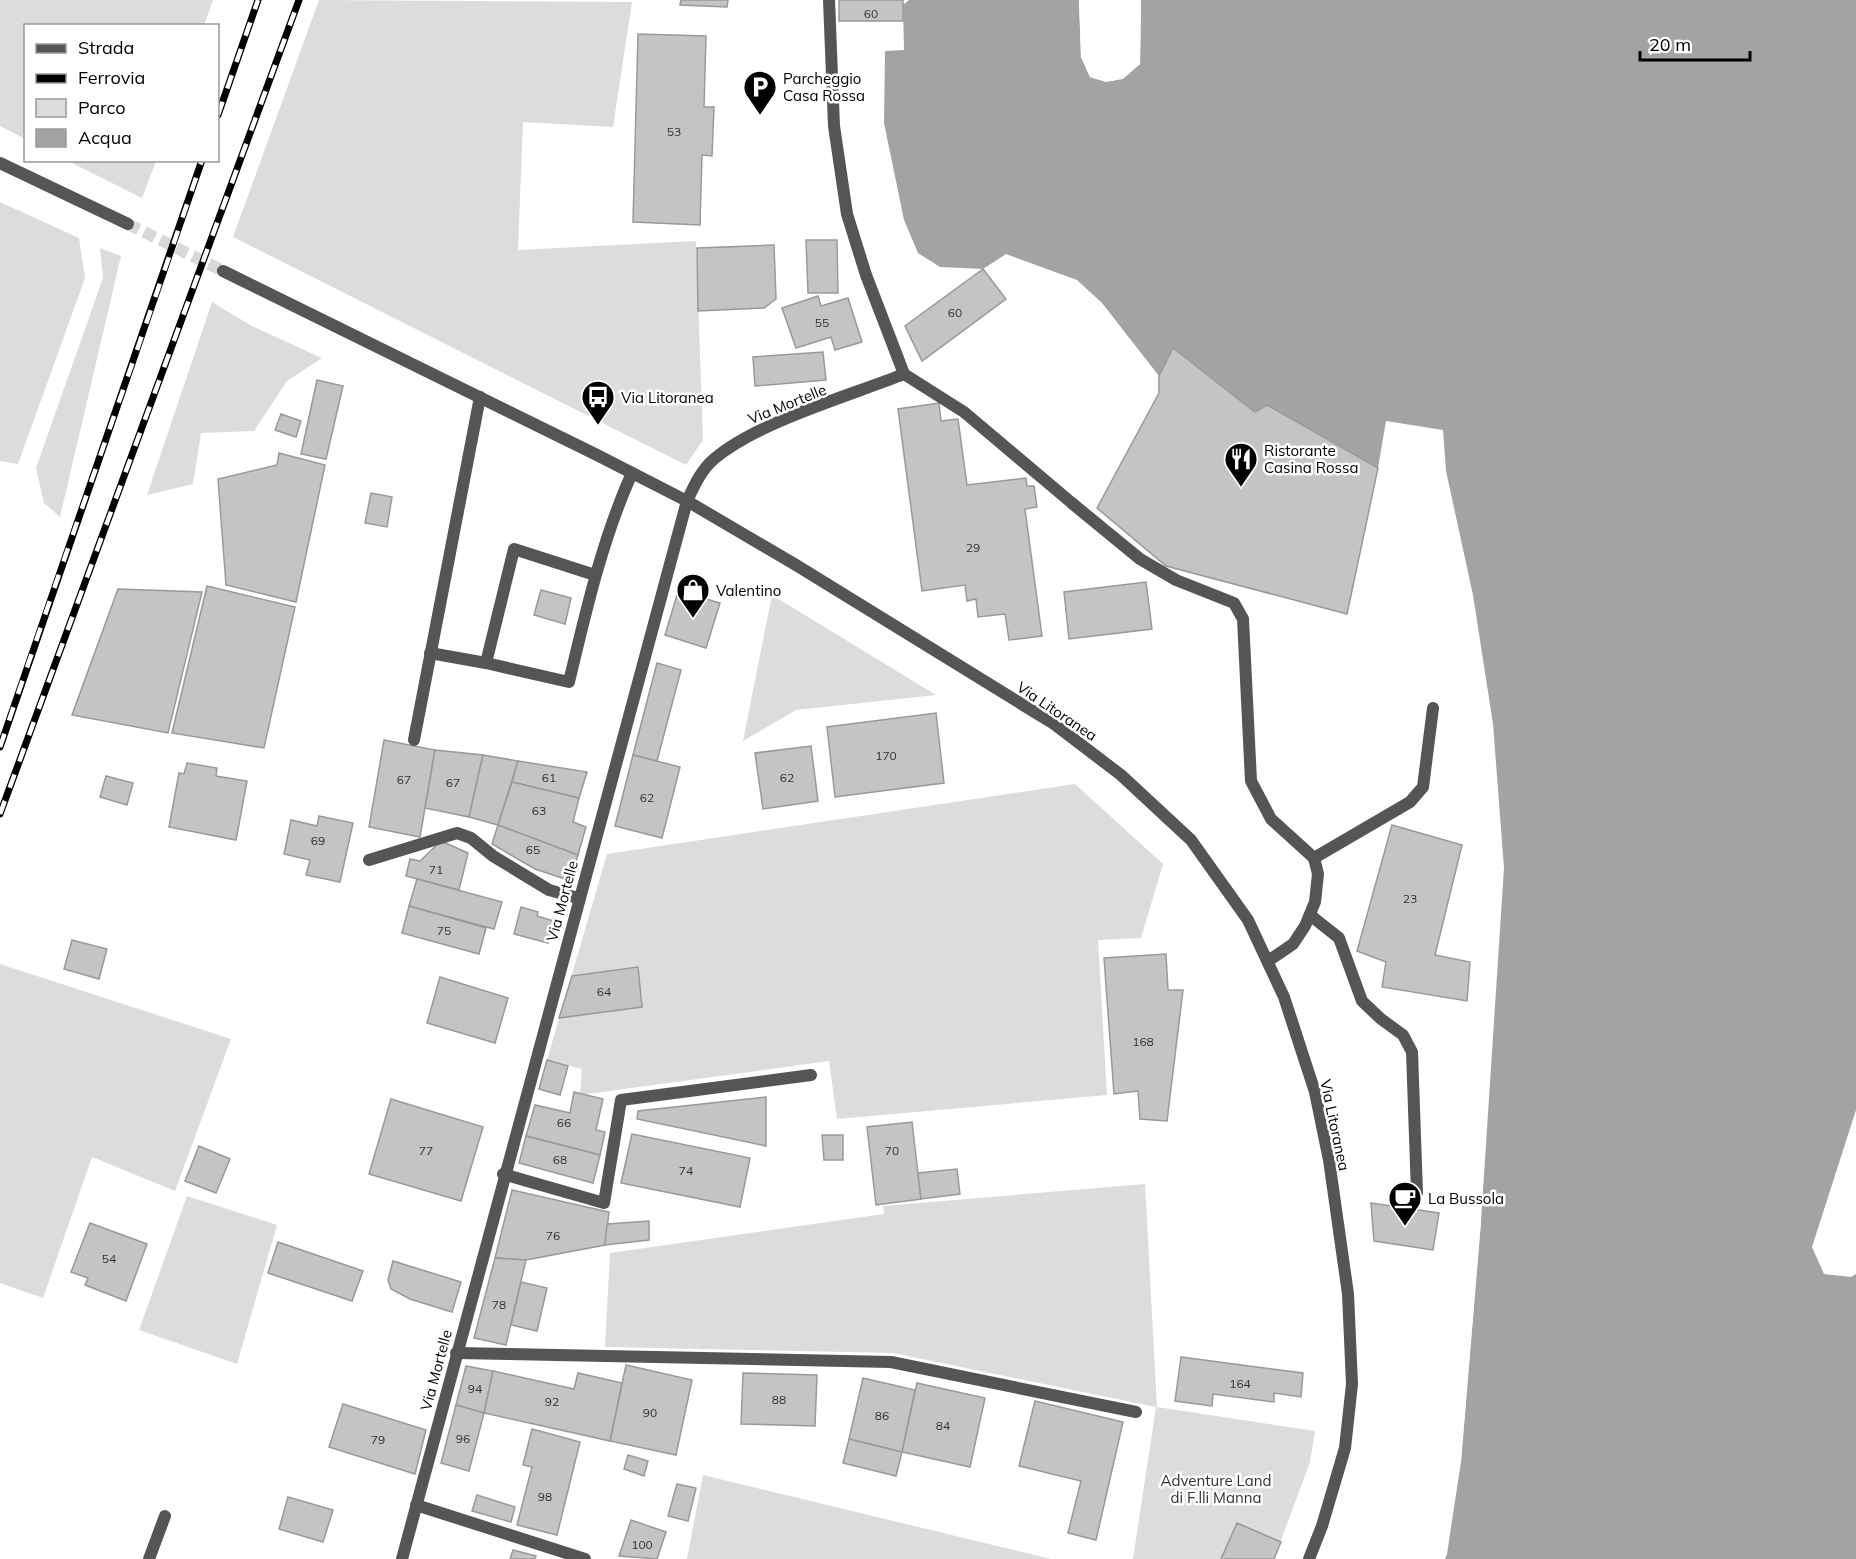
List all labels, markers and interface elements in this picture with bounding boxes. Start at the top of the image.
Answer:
house number: 60 [864,6,878,21]
legend [24,24,219,162]
scale bar [1640,24,1750,62]
text: 20 m [1649,33,1691,56]
text: Strada [78,36,134,59]
text: Ferrovia [78,66,145,89]
parking icon: Parcheggio Casa Rossa [742,69,778,116]
place label: Parcheggio Casa Rossa [783,69,865,105]
text: Parco [78,96,126,119]
house number: 53 [667,124,681,139]
text: Acqua [78,126,132,149]
house number: 60 [948,305,962,320]
house number: 55 [815,315,829,330]
bus stop icon: Via Litoranea [580,379,616,426]
street label: Via Mortelle [745,380,829,428]
place label: Via Litoranea [621,388,714,407]
restaurant icon: Ristorante Casina Rossa [1223,441,1259,488]
place label: Ristorante Casina Rossa [1264,441,1358,477]
house number: 29 [966,540,980,555]
shop icon: Valentino [675,572,711,619]
place label: Valentino [716,581,781,600]
street label: Via Litoranea [1013,677,1101,745]
house number: 170 [875,748,897,763]
house number: 61 [542,770,556,785]
house number: 62 [780,770,794,785]
house number: 67 [397,772,411,787]
house number: 67 [446,775,460,790]
house number: 62 [640,790,654,805]
house number: 63 [532,803,546,818]
house number: 69 [311,833,325,848]
house number: 65 [526,842,540,857]
street label: Via Mortelle [542,859,582,943]
house number: 71 [429,862,443,877]
house number: 23 [1403,891,1417,906]
house number: 75 [437,923,451,938]
house number: 64 [597,984,611,999]
house number: 168 [1132,1034,1154,1049]
street label: Via Litoranea [1316,1078,1354,1172]
house number: 66 [557,1115,571,1130]
house number: 77 [419,1143,433,1158]
house number: 70 [885,1143,899,1158]
house number: 68 [553,1152,567,1167]
house number: 74 [679,1163,693,1178]
cafe icon: La Bussola [1387,1180,1423,1227]
place label: La Bussola [1428,1189,1504,1208]
house number: 76 [546,1228,560,1243]
house number: 54 [102,1251,116,1266]
house number: 78 [492,1297,506,1312]
street label: Via Mortelle [416,1328,456,1412]
house number: 164 [1229,1376,1251,1391]
house number: 94 [468,1381,482,1396]
house number: 88 [772,1392,786,1407]
house number: 92 [545,1394,559,1409]
house number: 90 [643,1405,657,1420]
house number: 86 [875,1408,889,1423]
house number: 84 [936,1418,950,1433]
house number: 96 [456,1431,470,1446]
house number: 79 [371,1432,385,1447]
park label: Adventure Land di F.lli Manna [1160,1471,1272,1507]
house number: 98 [538,1489,552,1504]
house number: 100 [631,1537,653,1552]

